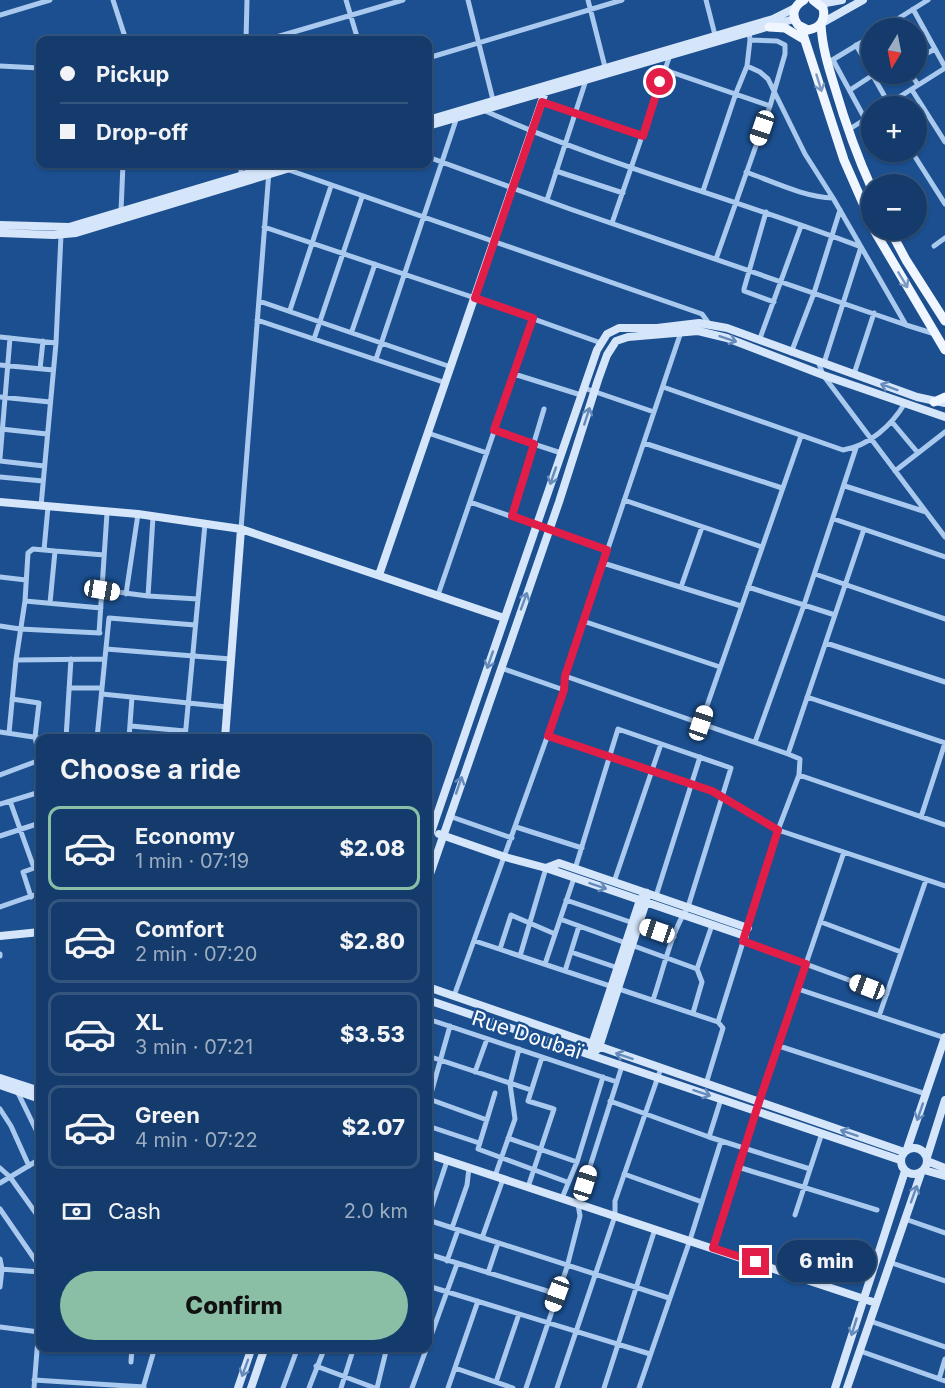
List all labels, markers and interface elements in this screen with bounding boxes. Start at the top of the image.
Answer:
north arrow [861,18,927,84]
map controls [861,18,927,240]
text: Pickup [96,61,170,87]
route start [646,68,673,95]
one-way arrow [814,73,825,92]
button: + [861,96,927,162]
car [748,108,776,148]
text: Drop-off [96,119,188,145]
button: − [861,174,927,240]
one-way arrow [897,271,909,288]
one-way arrow [718,334,737,345]
one-way arrow [880,380,899,391]
one-way arrow [582,407,593,426]
one-way arrow [547,466,558,485]
car [83,578,121,602]
one-way arrow [520,592,531,611]
one-way arrow [483,651,494,669]
car [687,703,715,743]
text: Choose a ride [60,753,241,786]
one-way arrow [455,776,466,795]
icon: car [63,821,117,875]
text: Economy [135,823,235,849]
text: $2.08 [340,835,405,861]
text: 1 min · 07:19 [135,849,249,873]
one-way arrow [588,881,607,892]
icon: car [63,914,117,968]
text: Comfort [135,916,224,942]
car [637,917,677,945]
text: $2.80 [340,928,405,954]
text: 2 min · 07:20 [135,942,257,966]
car [847,972,887,1002]
street label: Rue Doubaï [469,1005,586,1064]
icon: car [63,1007,117,1061]
text: XL [135,1009,164,1035]
text: $3.53 [340,1021,405,1047]
text: 3 min · 07:21 [135,1035,253,1059]
one-way arrow [616,1049,634,1060]
one-way arrow [692,1088,711,1099]
icon: car [63,1100,117,1154]
text: Green [135,1102,200,1128]
one-way arrow [913,1102,924,1121]
text: $2.07 [342,1114,405,1140]
one-way arrow [840,1126,859,1137]
text: 4 min · 07:22 [135,1128,258,1152]
car [571,1163,599,1203]
one-way arrow [909,1185,920,1203]
icon: cash [60,1195,93,1228]
text: Cash [108,1198,161,1224]
text: 2.0 km [344,1199,408,1223]
callout: 6 min [777,1241,876,1283]
route end [742,1248,769,1275]
text: 6 min [799,1249,854,1273]
button: Confirm [60,1271,408,1340]
car [542,1274,572,1314]
one-way arrow [848,1317,859,1336]
one-way arrow [239,1358,250,1376]

